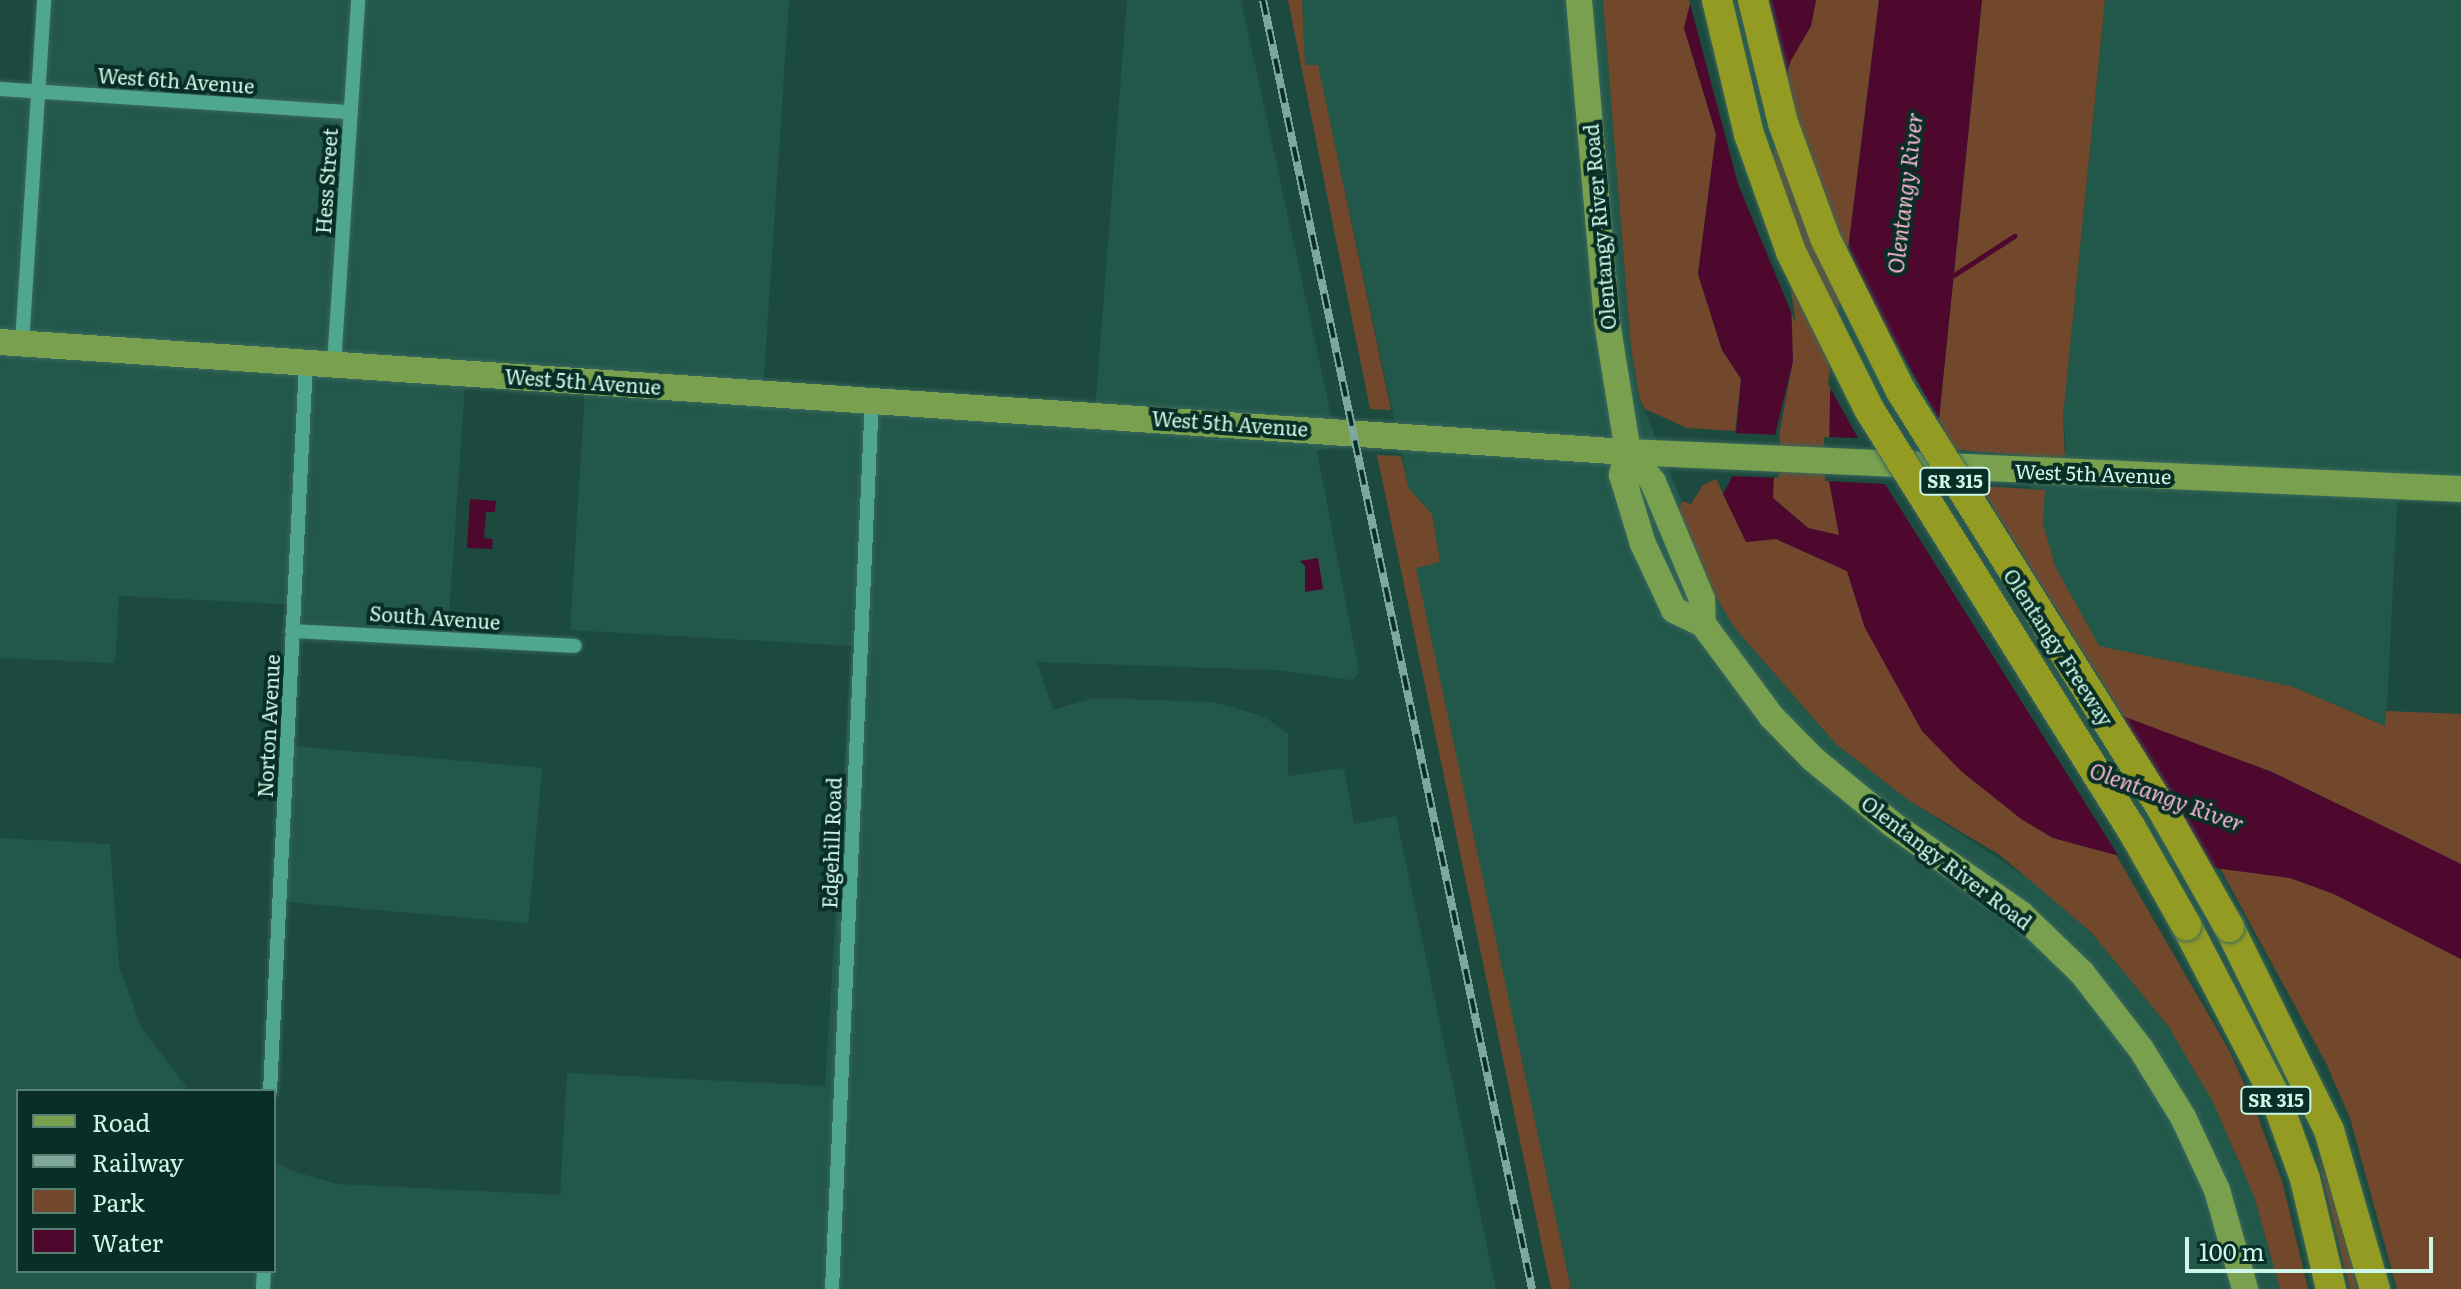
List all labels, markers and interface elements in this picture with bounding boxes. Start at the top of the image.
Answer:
street label: West 6th Avenue [97,63,255,97]
water label: Olentangy River [1881,111,1927,275]
street label: Olentangy River Road [1578,123,1620,331]
street label: Hess Street [310,127,342,235]
street label: West 5th Avenue [504,364,662,398]
street label: West 5th Avenue [1151,406,1309,440]
street label: West 5th Avenue [2014,458,2172,488]
road number: SR 315 [1919,467,1991,495]
street label: Olentangy Freeway [1999,564,2119,730]
street label: South Avenue [369,600,501,634]
street label: Norton Avenue [252,654,284,798]
water label: Olentangy River [2086,756,2248,836]
street label: Edgehill Road [817,777,845,909]
street label: Olentangy River Road [1857,790,2037,934]
road number: SR 315 [2240,1086,2312,1114]
legend [16,1089,276,1273]
text: Road [92,1104,150,1139]
text: Railway [92,1144,184,1179]
text: Park [92,1184,145,1219]
scale bar [2189,1221,2437,1271]
text: Water [92,1224,163,1259]
text: 100 m [2199,1233,2265,1268]

